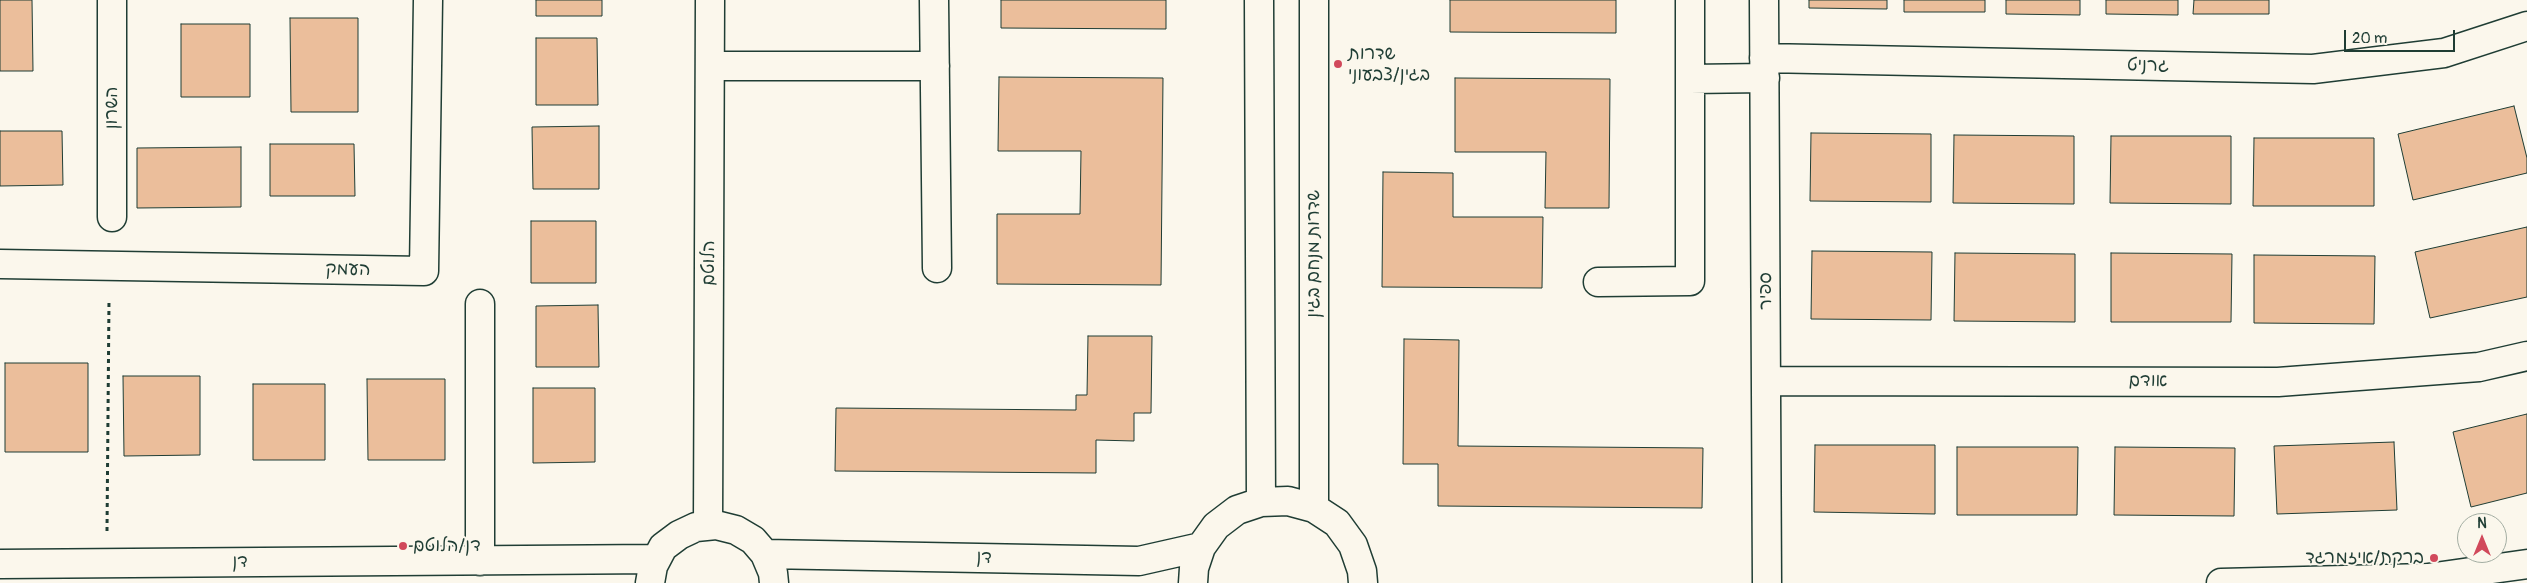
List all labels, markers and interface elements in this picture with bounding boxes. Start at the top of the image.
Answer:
scale bar [2347,20,2458,52]
text: 20 m [2352,29,2387,48]
place label: שדרות בגין/צבעוני [1348,43,1430,86]
street label: גרניט [2127,55,2169,77]
marker: שדרות בגין/צבעוני [1332,58,1344,70]
street label: השרון [101,87,123,129]
street label: שדרות מנחם בגין [1303,190,1325,318]
street label: הלוטם [698,240,720,286]
street label: העמק [325,259,371,281]
street label: ספיר [1755,272,1777,310]
street label: אודם [2129,370,2167,392]
north arrow [2457,513,2507,563]
text: N [2477,515,2487,532]
place label: דן/הלוטם [413,535,481,557]
marker: דן/הלוטם [397,540,409,552]
street label: דן [976,547,992,569]
place label: ברקת/איזמרגד [2305,547,2424,569]
street label: דן [232,551,248,573]
marker: ברקת/איזמרגד [2428,552,2440,564]

